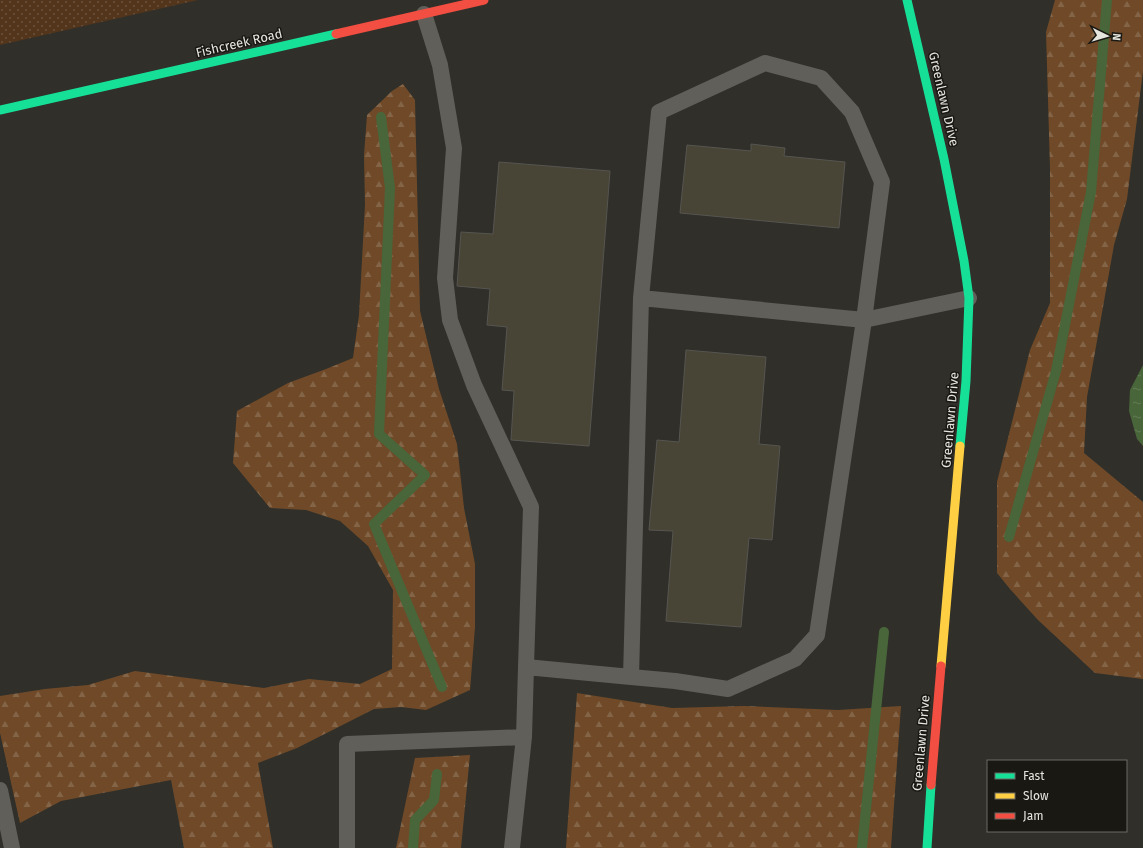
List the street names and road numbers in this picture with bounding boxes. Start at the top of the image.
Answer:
street label: Fishcreek Road [194,26,284,60]
street label: Greenlawn Drive [926,50,962,148]
street label: Greenlawn Drive [938,371,962,469]
street label: Greenlawn Drive [909,694,933,792]

